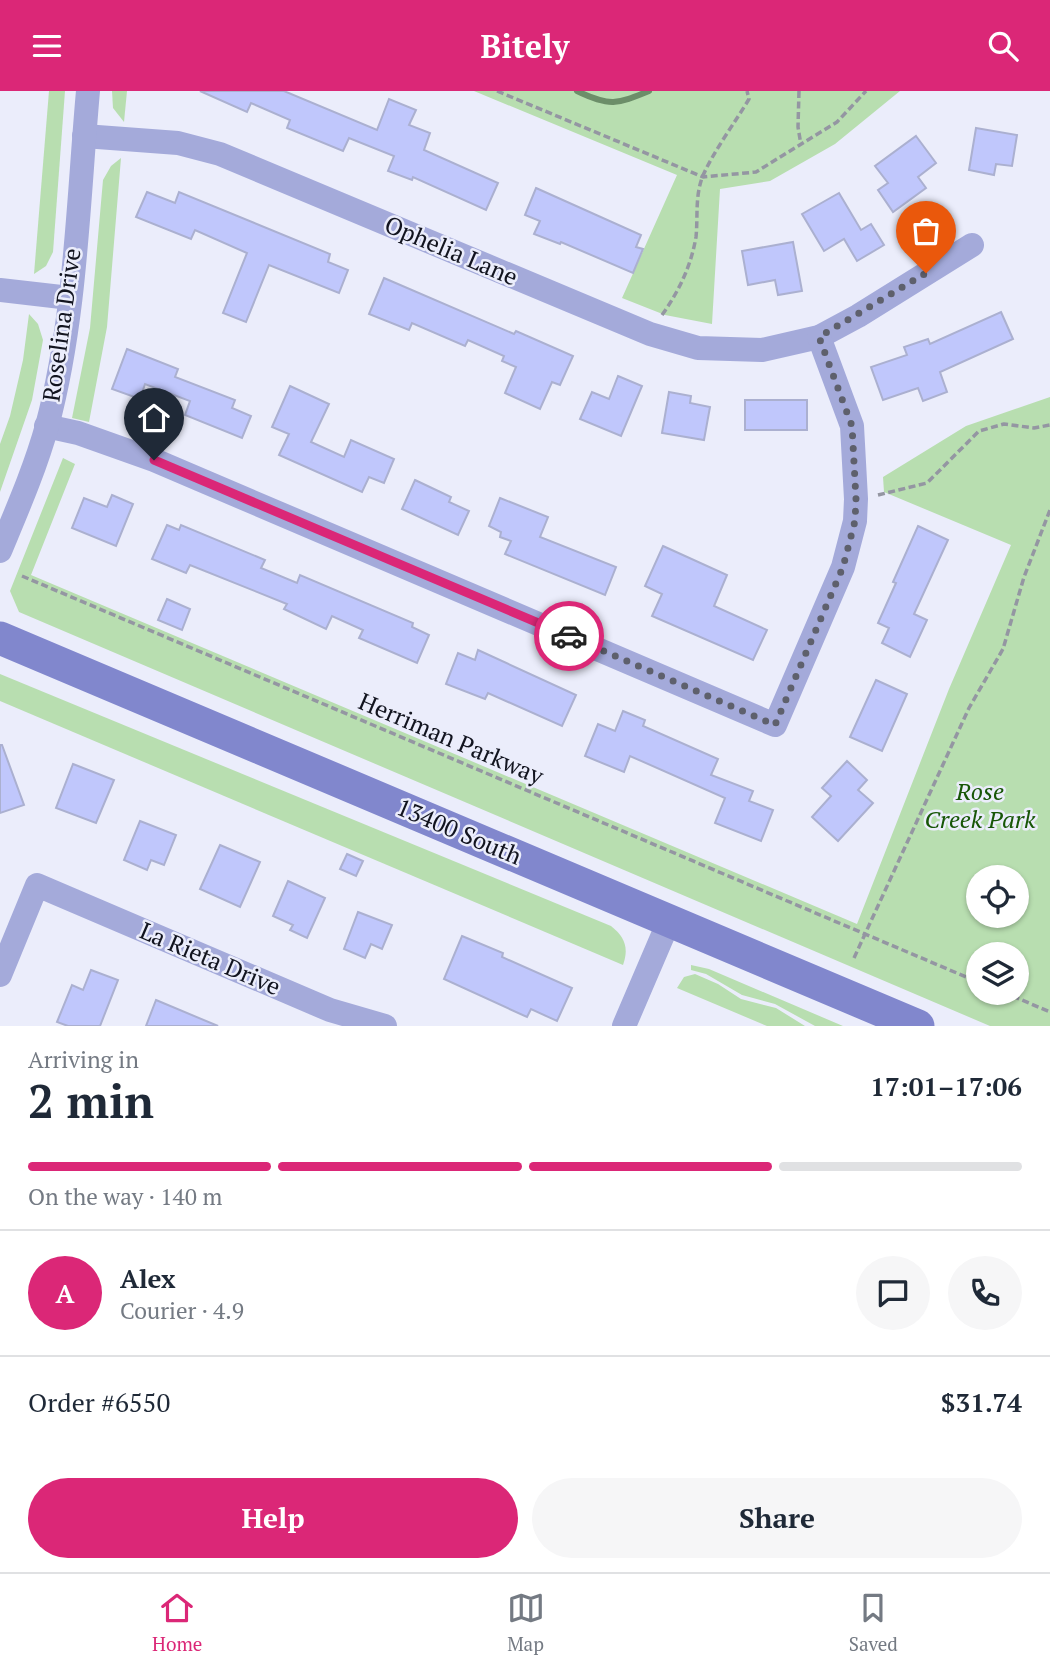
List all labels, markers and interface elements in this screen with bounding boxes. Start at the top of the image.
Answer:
text: Bitely [481,25,569,67]
icon: menu [28,27,66,65]
icon: search [984,27,1022,65]
pin [896,201,956,273]
street label: Ophelia Lane [380,208,523,292]
icon: bag [907,212,945,250]
street label: Roselina Drive [34,246,88,404]
pin [124,388,184,460]
icon: home [135,399,173,437]
courier [534,601,604,671]
icon: car [550,617,588,655]
street label: Herriman Parkway [354,685,549,792]
park label: Rose Creek Park [924,775,1036,835]
street label: 13400 South [392,790,527,872]
map controls [966,865,1029,1005]
button: locate [966,865,1029,928]
street label: La Rieta Drive [135,914,286,1002]
button: layers [966,942,1029,1005]
text: Arriving in [28,1044,139,1075]
text: 17:01–17:06 [870,1069,1022,1103]
text: 2 min [28,1070,154,1131]
text: On the way · 140 m [28,1181,222,1212]
button: chat [856,1256,930,1330]
button: phone [948,1256,1022,1330]
text: Alex [120,1261,176,1295]
text: A [56,1276,74,1310]
text: Courier · 4.9 [120,1295,244,1326]
text: Order #6550 [28,1385,170,1419]
text: $31.74 [941,1385,1022,1419]
button: Help [28,1478,518,1558]
button: Share [532,1478,1022,1558]
tab: Home [152,1589,202,1656]
tab: Map [507,1589,545,1656]
tab: Saved [849,1589,898,1656]

